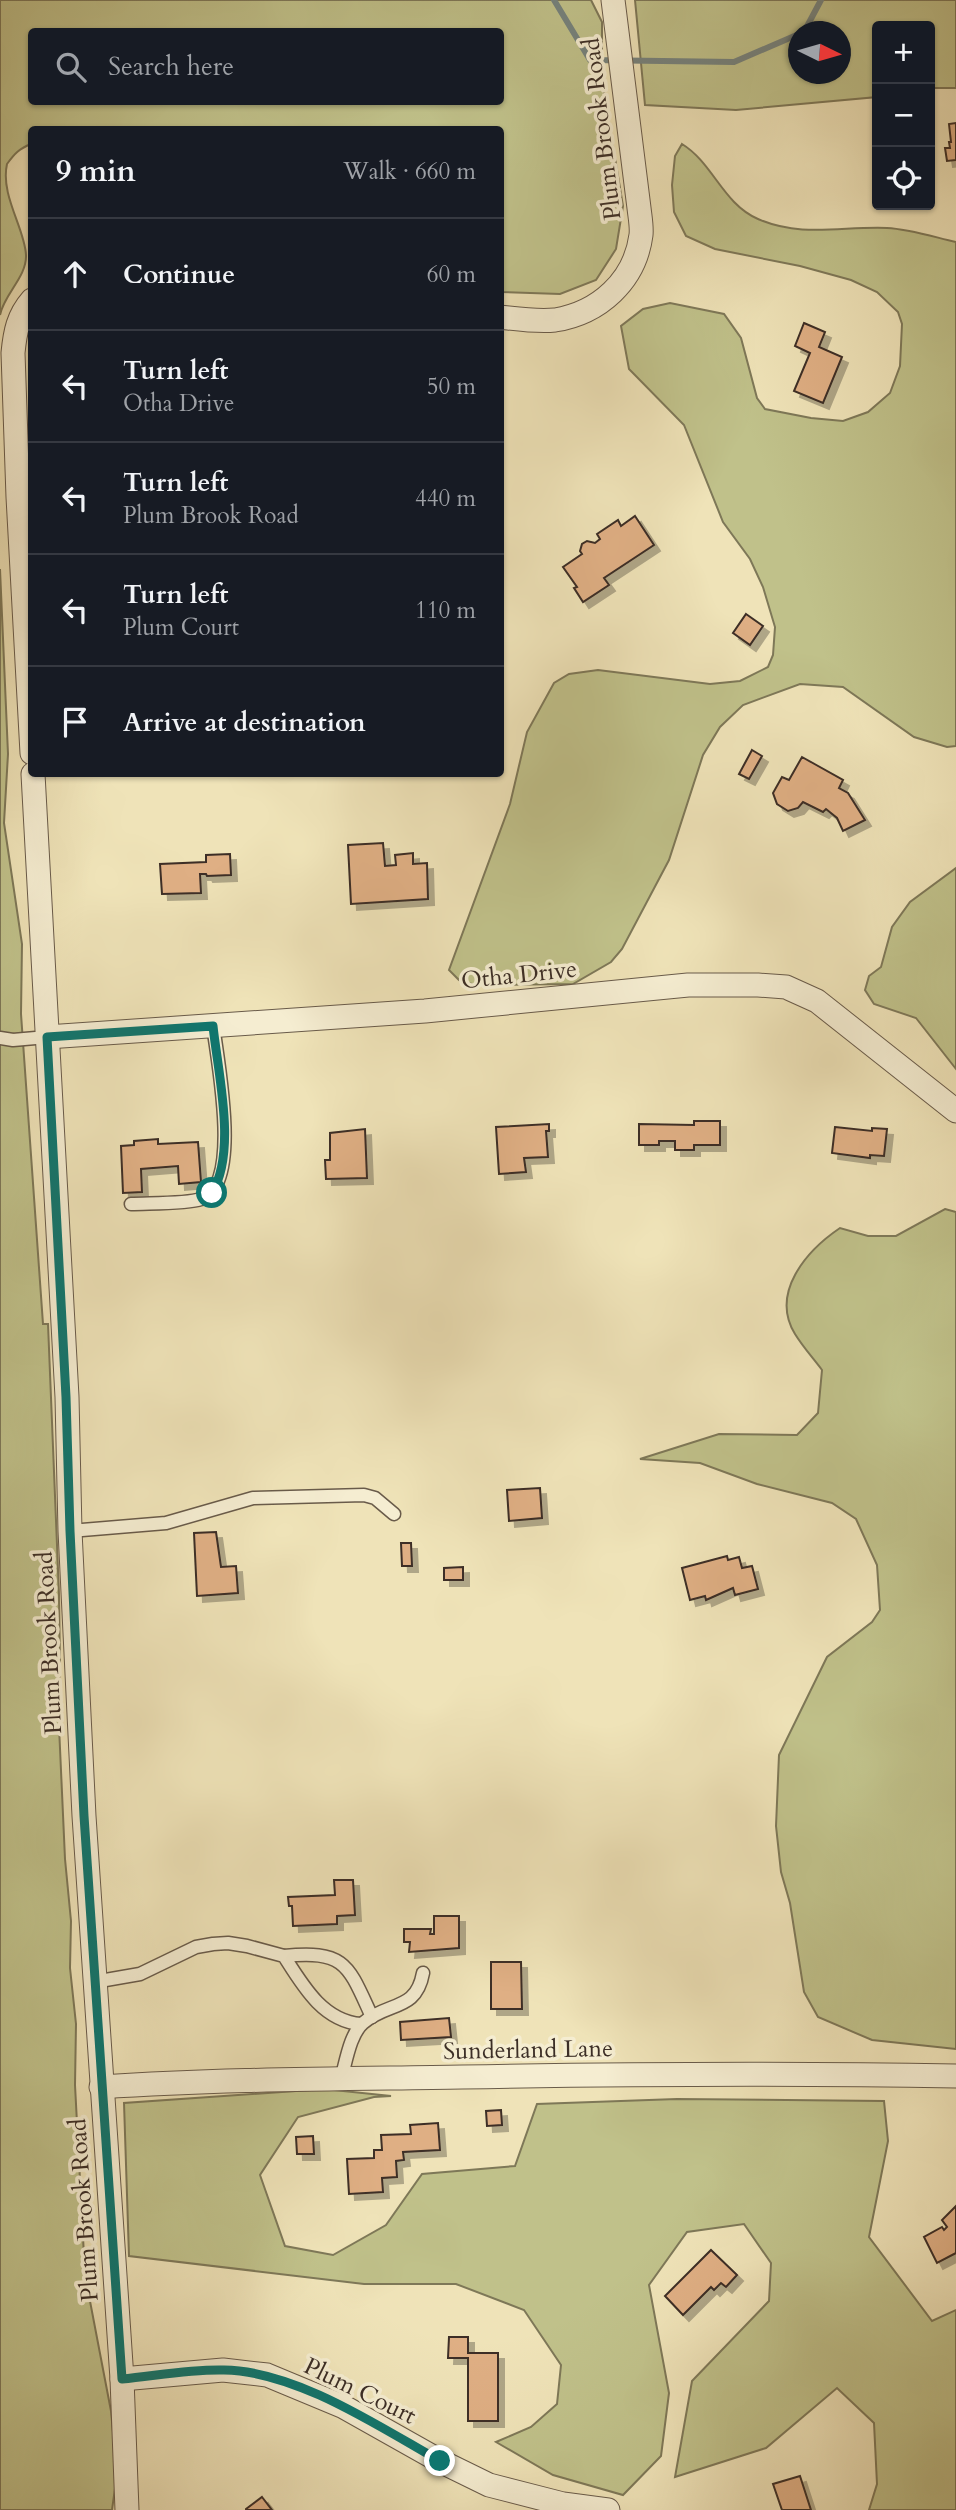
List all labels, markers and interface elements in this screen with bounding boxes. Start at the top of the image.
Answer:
north arrow [788,21,851,84]
map controls [872,21,935,210]
button: + [872,21,935,84]
search box [28,28,504,105]
street label: Plum Brook Road [574,36,630,222]
icon: search [52,48,90,86]
text: Search here [108,49,234,84]
button: − [872,84,935,147]
button: locate [872,147,935,210]
text: 9 min [56,151,136,192]
text: Walk · 660 m [343,156,476,187]
icon: ahead [56,255,94,293]
text: Continue [123,257,235,292]
text: 60 m [427,259,476,290]
text: Turn left [123,353,228,388]
icon: left [56,367,94,405]
text: 50 m [427,371,476,402]
text: Otha Drive [123,388,235,419]
text: Turn left [123,465,228,500]
icon: left [56,479,94,517]
text: 440 m [415,483,476,514]
text: Plum Brook Road [123,500,299,531]
text: Turn left [123,577,228,612]
icon: left [56,591,94,629]
text: 110 m [415,595,476,626]
text: Plum Court [123,612,239,643]
icon: arrive [56,703,94,741]
text: Arrive at destination [123,705,366,740]
street label: Otha Drive [459,953,579,997]
route start [196,1177,227,1208]
street label: Plum Brook Road [28,1550,70,1735]
street label: Sunderland Lane [443,2032,613,2068]
street label: Plum Brook Road [61,2117,107,2303]
street label: Plum Court [298,2350,422,2433]
route end [424,2445,455,2476]

